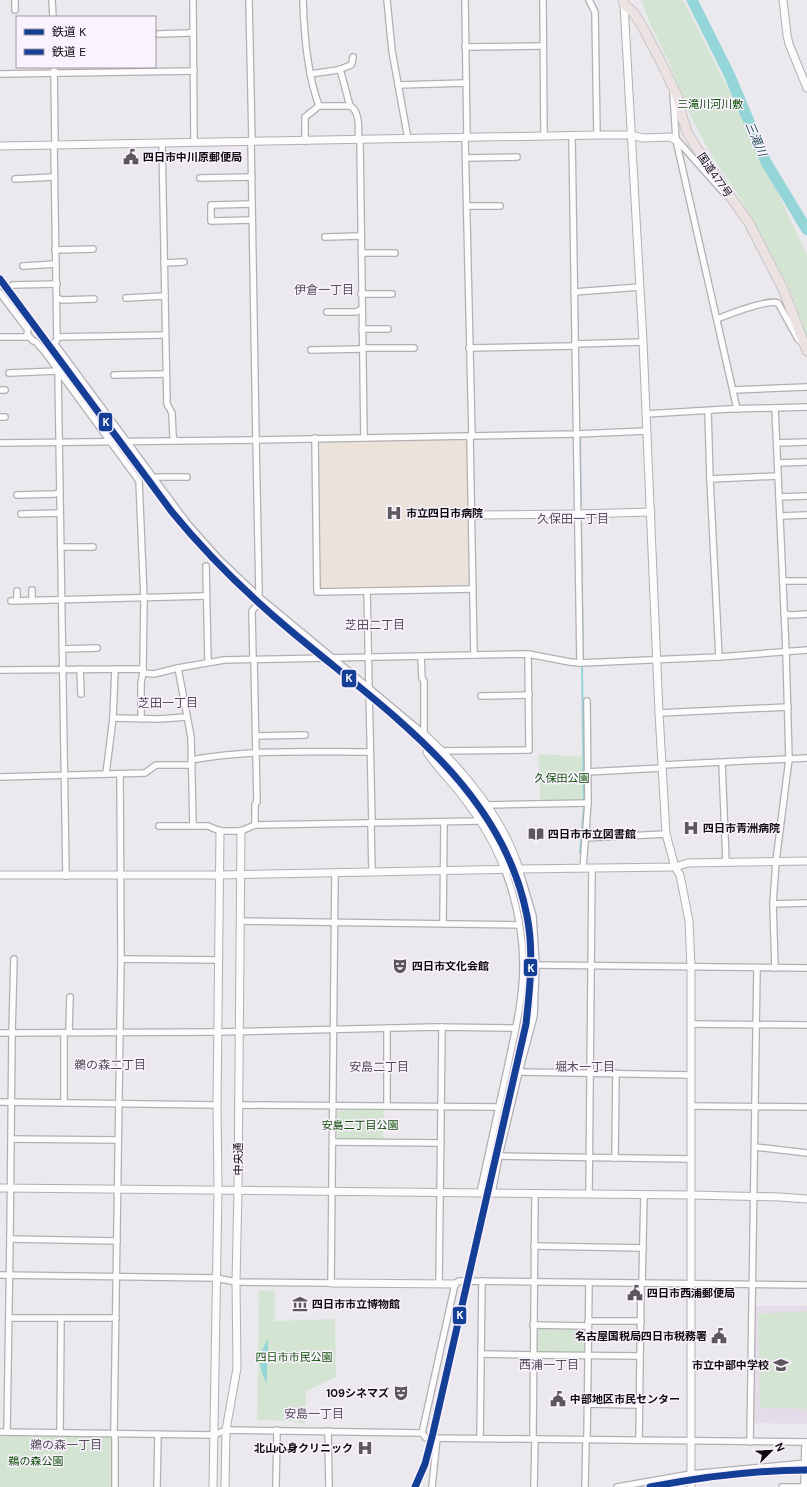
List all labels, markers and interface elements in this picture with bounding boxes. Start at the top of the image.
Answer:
legend [16,16,156,68]
text: 鉄道 K [52,24,86,40]
text: 鉄道 E [52,44,86,60]
park label: 三滝川河川敷 [677,97,743,111]
water label: 三滝川 [742,119,771,161]
public building icon: 四日市中川原郵便局 [122,148,140,166]
place label: 四日市中川原郵便局 [143,150,242,164]
street label: 国道477号 [695,150,735,200]
district label: 伊倉一丁目 [294,282,354,298]
line badge: K [98,412,113,432]
text: K [102,415,110,429]
hospital icon: 市立四日市病院 [385,504,403,522]
place label: 市立四日市病院 [406,506,483,520]
district label: 久保田一丁目 [537,511,609,527]
district label: 芝田二丁目 [345,617,405,633]
line badge: K [341,669,357,688]
text: K [345,671,353,685]
district label: 芝田一丁目 [138,695,198,711]
park label: 久保田公園 [535,771,590,785]
hospital icon: 四日市青洲病院 [682,819,700,837]
place label: 四日市青洲病院 [703,821,780,835]
library icon: 四日市市立図書館 [527,825,545,843]
place label: 四日市市立図書館 [548,827,636,841]
theatre icon: 四日市文化会館 [391,957,409,975]
line badge: K [523,958,538,977]
place label: 四日市文化会館 [412,959,489,973]
text: K [527,961,535,975]
district label: 鵜の森二丁目 [74,1057,146,1073]
district label: 安島二丁目 [349,1059,409,1075]
district label: 堀木一丁目 [555,1059,615,1075]
park label: 安島二丁目公園 [322,1118,399,1132]
street label: 中央通 [231,1143,245,1176]
public building icon: 四日市西浦郵便局 [626,1284,644,1302]
place label: 四日市西浦郵便局 [647,1286,735,1300]
museum icon: 四日市市立博物館 [291,1295,309,1313]
place label: 四日市市立博物館 [312,1297,400,1311]
line badge: K [452,1306,467,1325]
text: K [456,1308,464,1322]
public building icon: 名古屋国税局四日市税務署 [710,1327,728,1345]
place label: 名古屋国税局四日市税務署 [575,1329,707,1343]
park label: 四日市市民公園 [256,1350,333,1364]
school or university icon: 市立中部中学校 [772,1356,790,1374]
district label: 西浦一丁目 [519,1357,579,1373]
place label: 市立中部中学校 [692,1358,769,1372]
theatre icon: 109シネマズ [392,1384,410,1402]
place label: 109シネマズ [326,1386,389,1400]
public building icon: 中部地区市民センター [549,1390,567,1408]
place label: 中部地区市民センター [570,1392,680,1406]
district label: 安島一丁目 [284,1406,344,1422]
north arrow [751,1431,791,1471]
district label: 鵜の森一丁目 [30,1437,102,1453]
hospital icon: 北山心身クリニック [356,1439,374,1457]
text: N [772,1440,788,1453]
place label: 北山心身クリニック [254,1441,353,1455]
park label: 鵜の森公園 [9,1454,64,1468]

